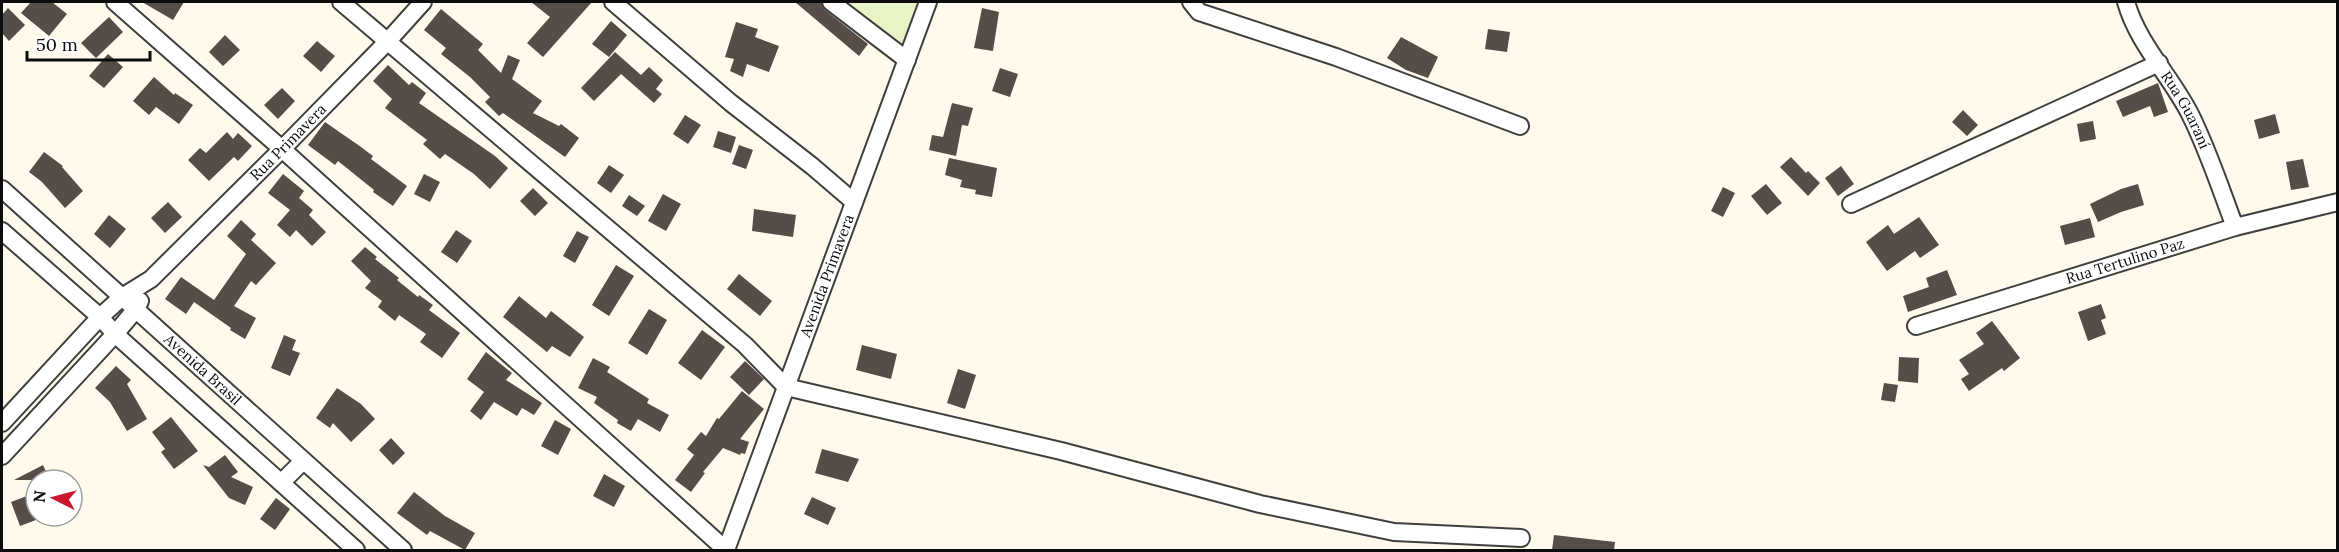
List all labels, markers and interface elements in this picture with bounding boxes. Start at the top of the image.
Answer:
scale bar [27,24,150,62]
text: 50 m [36,33,78,56]
street label: Rua Guaraní [2157,67,2215,152]
street label: Rua Primavera [246,99,330,184]
street label: Avenida Primavera [795,211,858,341]
street label: Rua Tertulino Paz [2063,233,2187,288]
street label: Avenida Brasil [160,329,246,409]
north arrow [24,468,84,528]
text: N [28,489,50,504]

